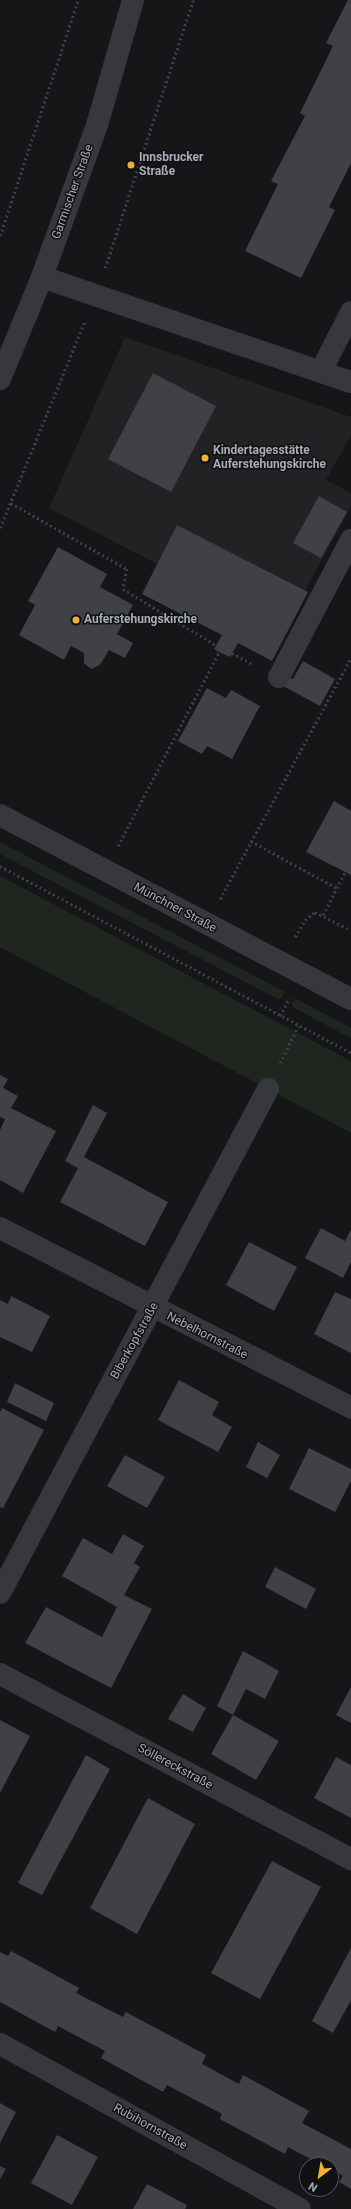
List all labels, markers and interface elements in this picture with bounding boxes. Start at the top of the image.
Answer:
street label: Garmischer Straße [49,143,97,241]
place label: Innsbrucker Straße [139,151,203,179]
marker: Innsbrucker Straße [126,160,136,170]
place label: Kindertagesstätte Auferstehungskirche [213,444,326,472]
marker: Kindertagesstätte Auferstehungskirche [200,453,210,463]
place label: Auferstehungskirche [84,613,197,627]
marker: Auferstehungskirche [71,615,81,625]
street label: Münchner Straße [131,880,219,936]
street label: Biberkopfstraße [108,1300,162,1382]
street label: Nebelhornstraße [164,1309,250,1363]
street label: Söllereckstraße [135,1741,215,1793]
street label: Rubihornstraße [111,2101,189,2153]
north arrow [299,2157,339,2197]
text: N [306,2179,320,2194]

